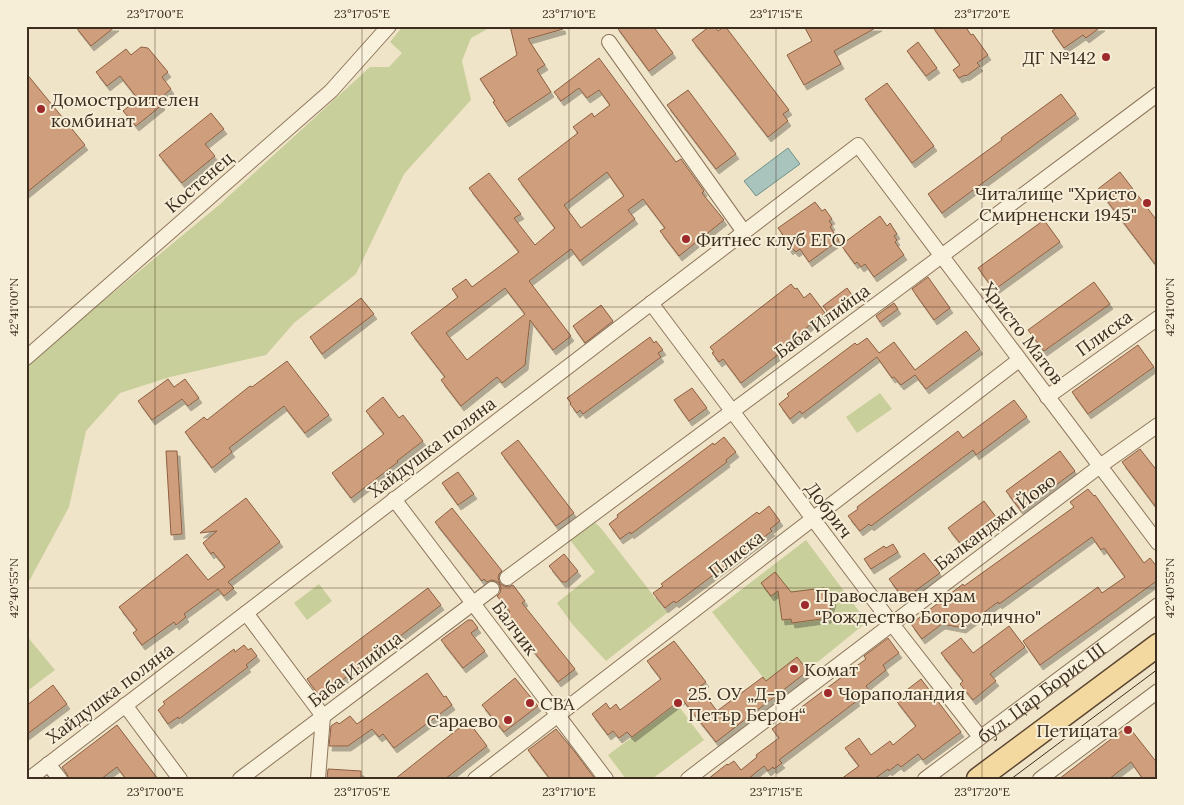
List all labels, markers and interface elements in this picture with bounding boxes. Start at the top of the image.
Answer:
text: 23°17'00"E [127,6,183,21]
text: 23°17'05"E [334,6,390,21]
text: 23°17'10"E [542,6,596,21]
text: 23°17'15"E [750,6,802,21]
text: 23°17'20"E [954,6,1010,21]
place label: ДГ №142 [1022,46,1096,69]
marker: ДГ №142 [1100,51,1112,63]
place label: Домостроителен комбинат [51,88,199,132]
marker: Домостроителен комбинат [35,103,47,115]
street label: Костенец [160,146,238,218]
place label: Читалище "Христо Смирненски 1945" [975,182,1137,226]
marker: Читалище "Христо Смирненски 1945" [1141,197,1153,209]
place label: Фитнес клуб ЕГО [696,228,846,251]
marker: Фитнес клуб ЕГО [680,233,692,245]
street label: Христо Матов [977,277,1069,389]
text: 42°41'00"N [6,278,21,337]
text: 42°41'00"N [1162,278,1177,337]
street label: Баба Илийца [770,279,874,363]
street label: Плиска [1071,305,1137,361]
street label: Хайдушка поляна [364,392,500,502]
street label: Балканджи Йово [930,469,1060,575]
street label: Добрич [800,477,858,543]
street label: Плиска [704,525,768,583]
text: 42°40'55"N [6,558,21,618]
text: 42°40'55"N [1162,558,1177,618]
place label: Православен храм "Рождество Богородично" [815,584,1041,628]
street label: Балчик [487,596,543,660]
marker: Православен храм "Рождество Богородично" [799,599,811,611]
street label: Баба Илийца [303,626,407,712]
street label: бул. Цар Борис III [973,637,1110,747]
street label: Хайдушка поляна [42,638,178,748]
place label: Комат [804,658,858,681]
marker: Комат [788,663,800,675]
place label: 25. ОУ „Д-р Петър Берон“ [688,682,806,726]
place label: Чораполандия [838,682,965,705]
marker: Чораполандия [822,687,834,699]
place label: CBA [540,692,575,715]
marker: CBA [524,697,536,709]
marker: 25. ОУ „Д-р Петър Берон“ [672,697,684,709]
place label: Сараево [426,709,498,732]
marker: Сараево [502,714,514,726]
place label: Петицата [1036,719,1118,742]
marker: Петицата [1122,724,1134,736]
text: 23°17'00"E [127,784,183,799]
text: 23°17'05"E [334,784,390,799]
text: 23°17'10"E [542,784,596,799]
text: 23°17'15"E [750,784,802,799]
text: 23°17'20"E [954,784,1010,799]

